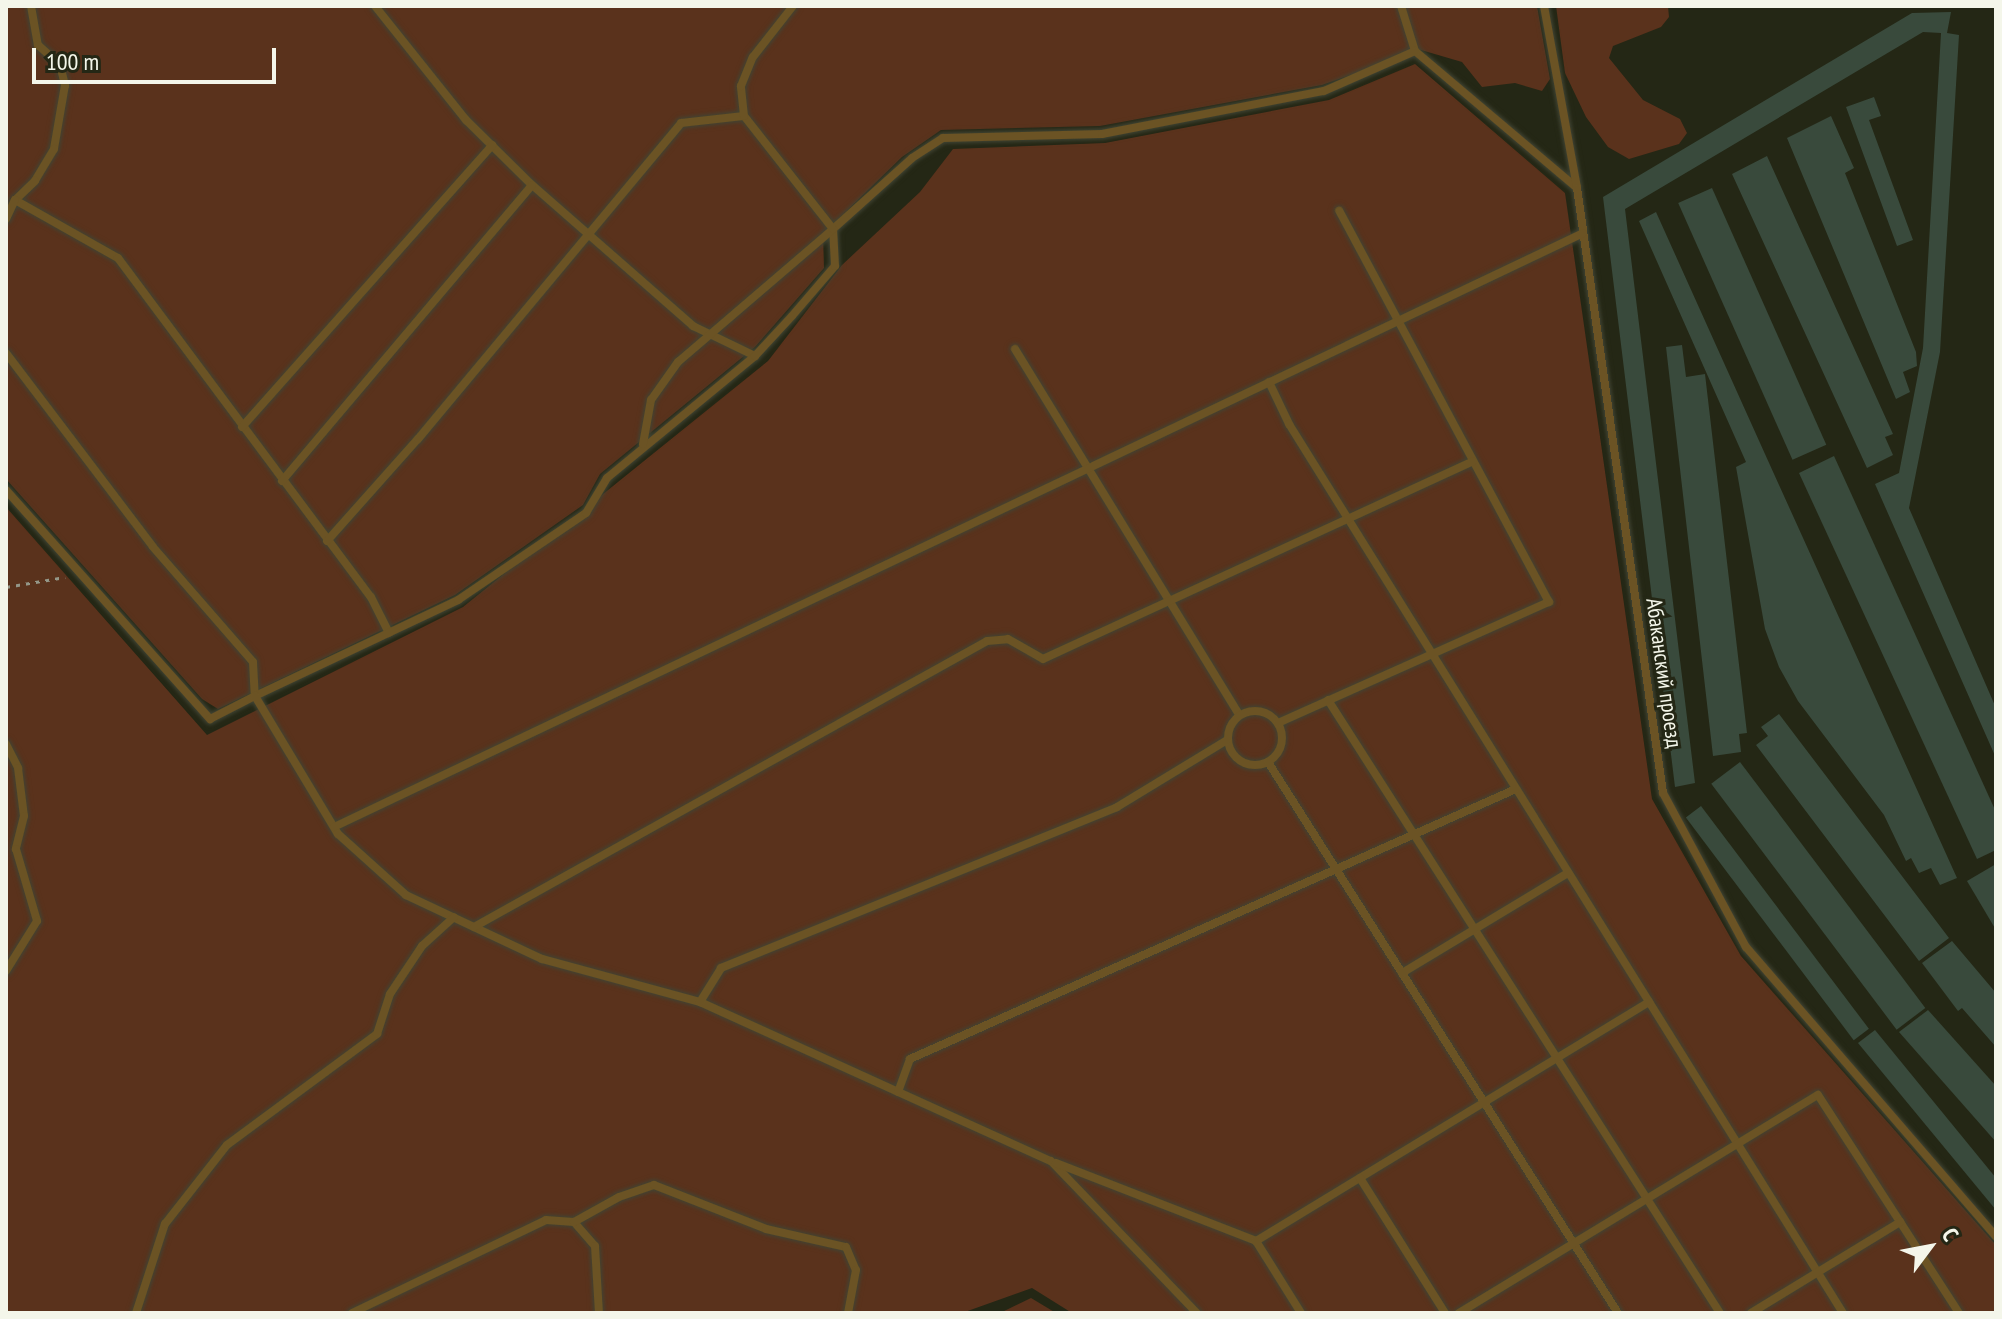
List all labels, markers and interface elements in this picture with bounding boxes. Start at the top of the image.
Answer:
scale bar [36,32,280,82]
text: 100 m [46,46,99,77]
street label: Абаканский проезд [1640,596,1688,750]
north arrow [1890,1207,1970,1287]
text: С [1936,1223,1965,1246]

